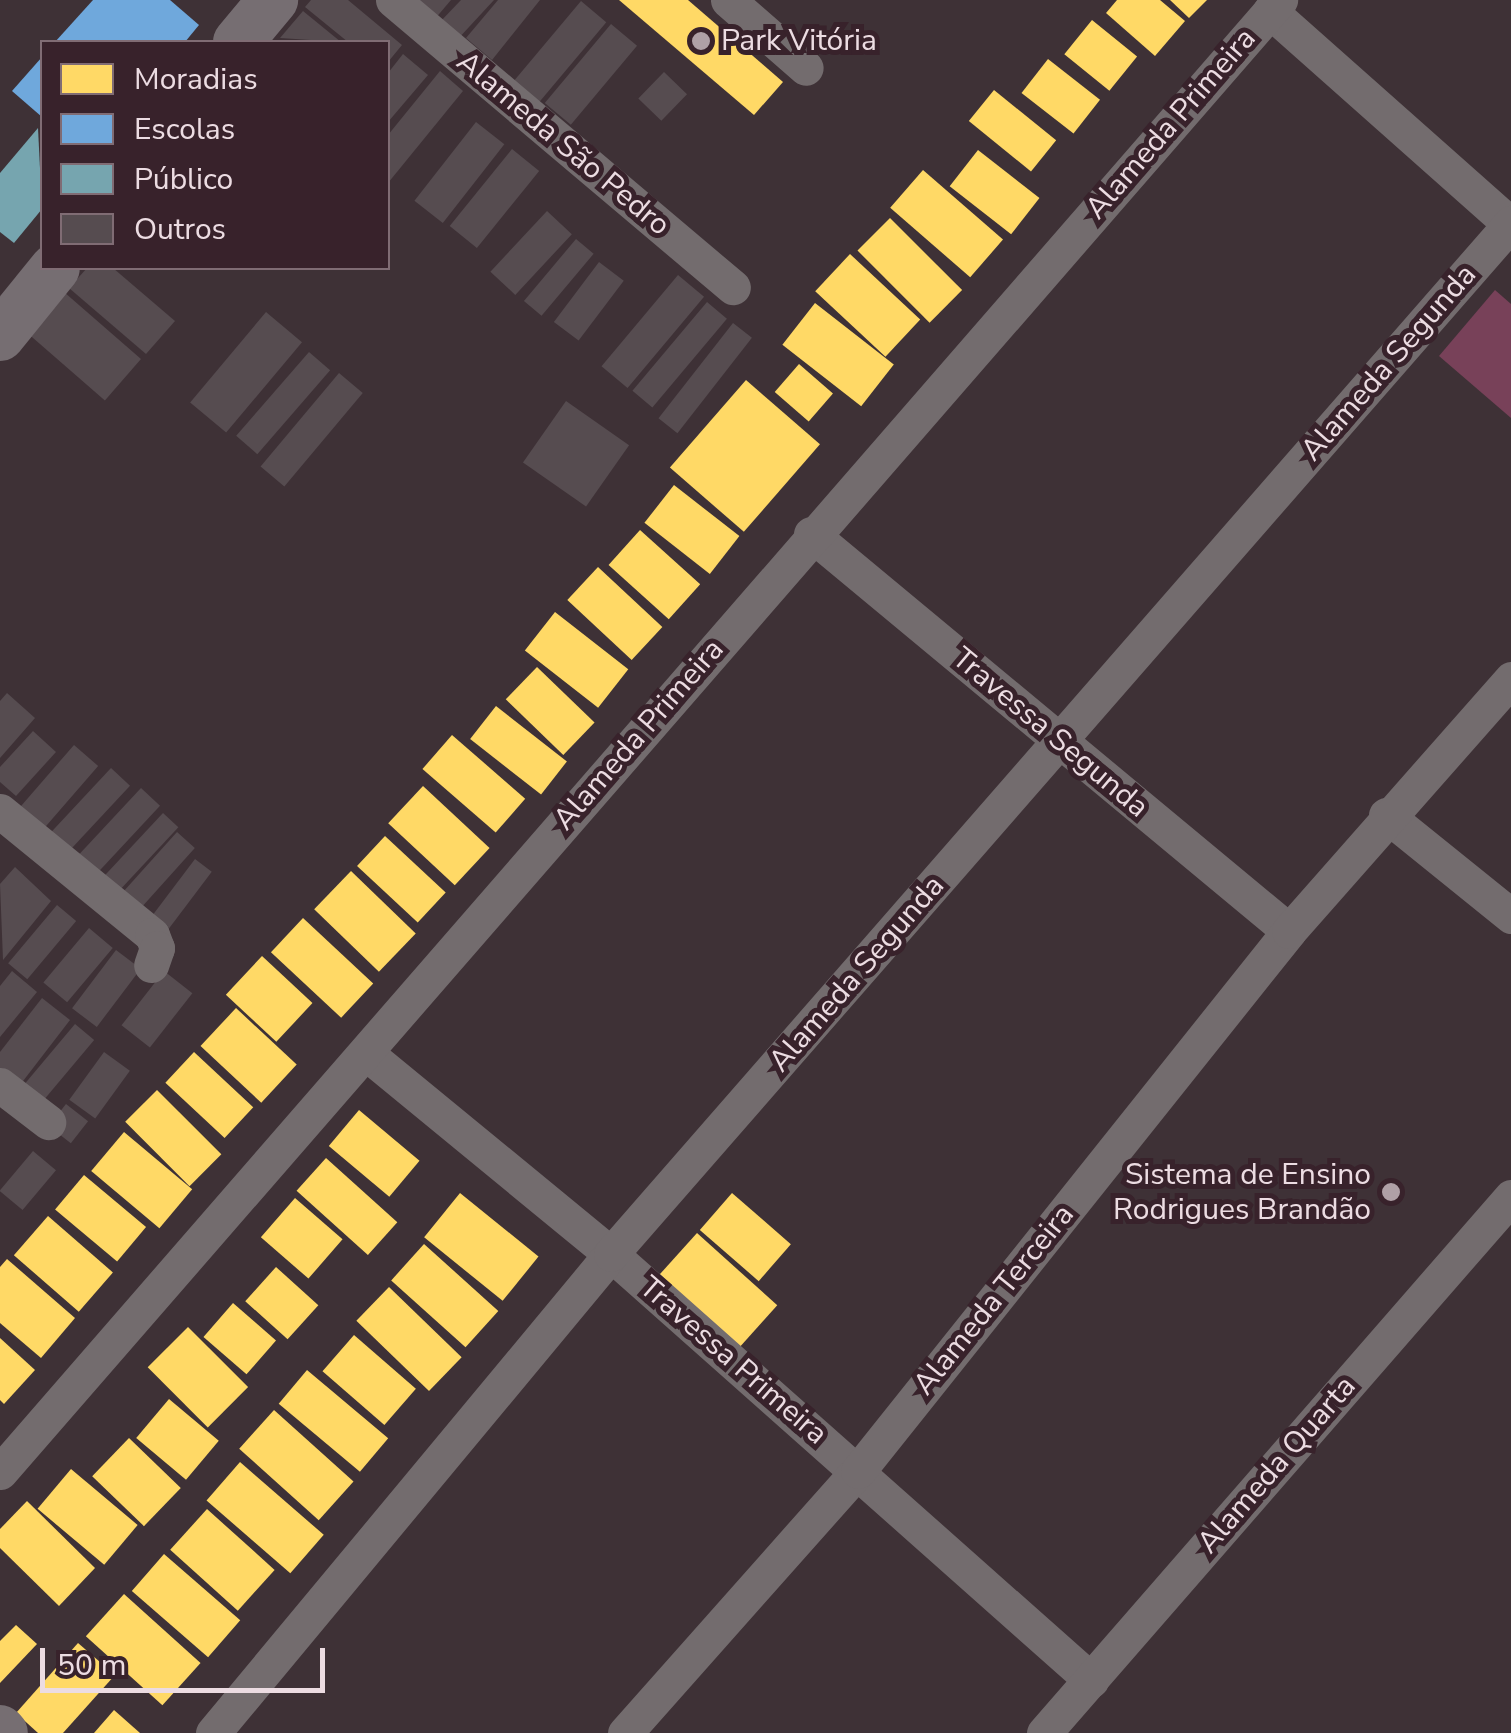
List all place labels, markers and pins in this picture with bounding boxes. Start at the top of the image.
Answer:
place label: Park Vitória [721,23,877,59]
marker: Park Vitória [690,30,712,52]
place label: Sistema de Ensino Rodrigues Brandão [1113,1157,1371,1228]
marker: Sistema de Ensino Rodrigues Brandão [1380,1181,1402,1203]

